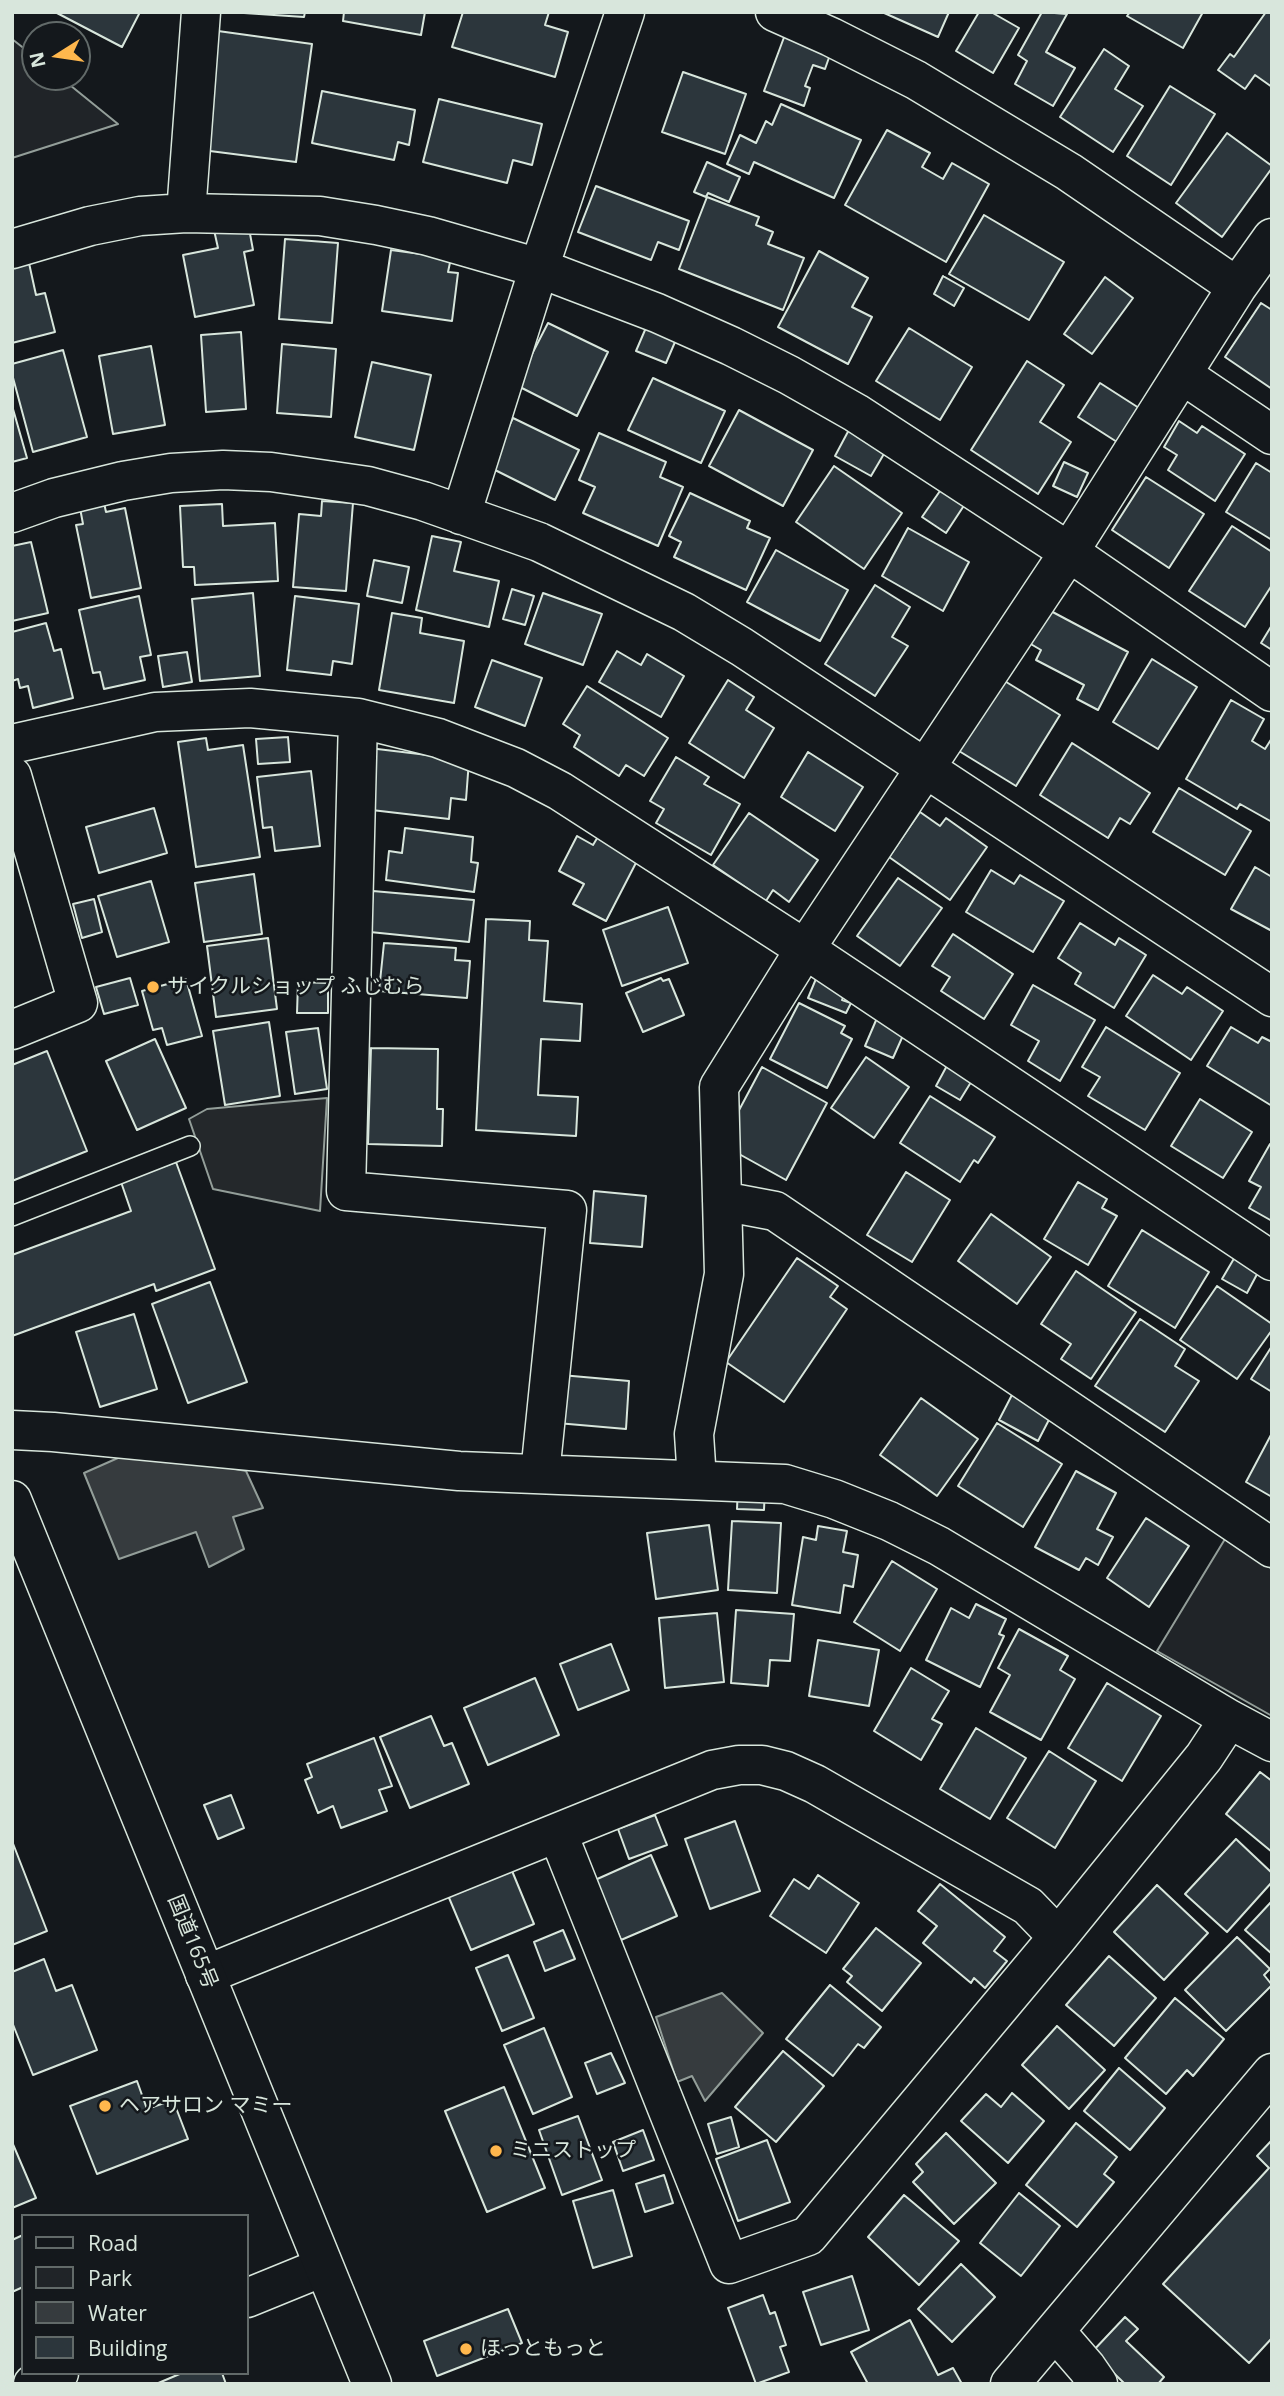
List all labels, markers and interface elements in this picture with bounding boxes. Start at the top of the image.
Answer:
north arrow [21,21,91,91]
text: N [23,50,52,70]
place label: サイクルショップ ふじむら [167,974,424,1000]
marker: サイクルショップ ふじむら [145,979,161,995]
street label: 国道165号 [162,1891,222,1993]
place label: ヘアサロン マミー [119,2093,292,2119]
marker: ヘアサロン マミー [97,2098,113,2114]
place label: ミニストップ [510,2138,636,2164]
marker: ミニストップ [488,2143,504,2159]
legend [21,2214,248,2375]
text: Road [88,2229,138,2257]
text: Park [88,2264,132,2292]
text: Water [88,2299,147,2327]
text: Building [88,2334,167,2362]
place label: ほっともっと [480,2336,606,2362]
marker: ほっともっと [458,2341,474,2357]

